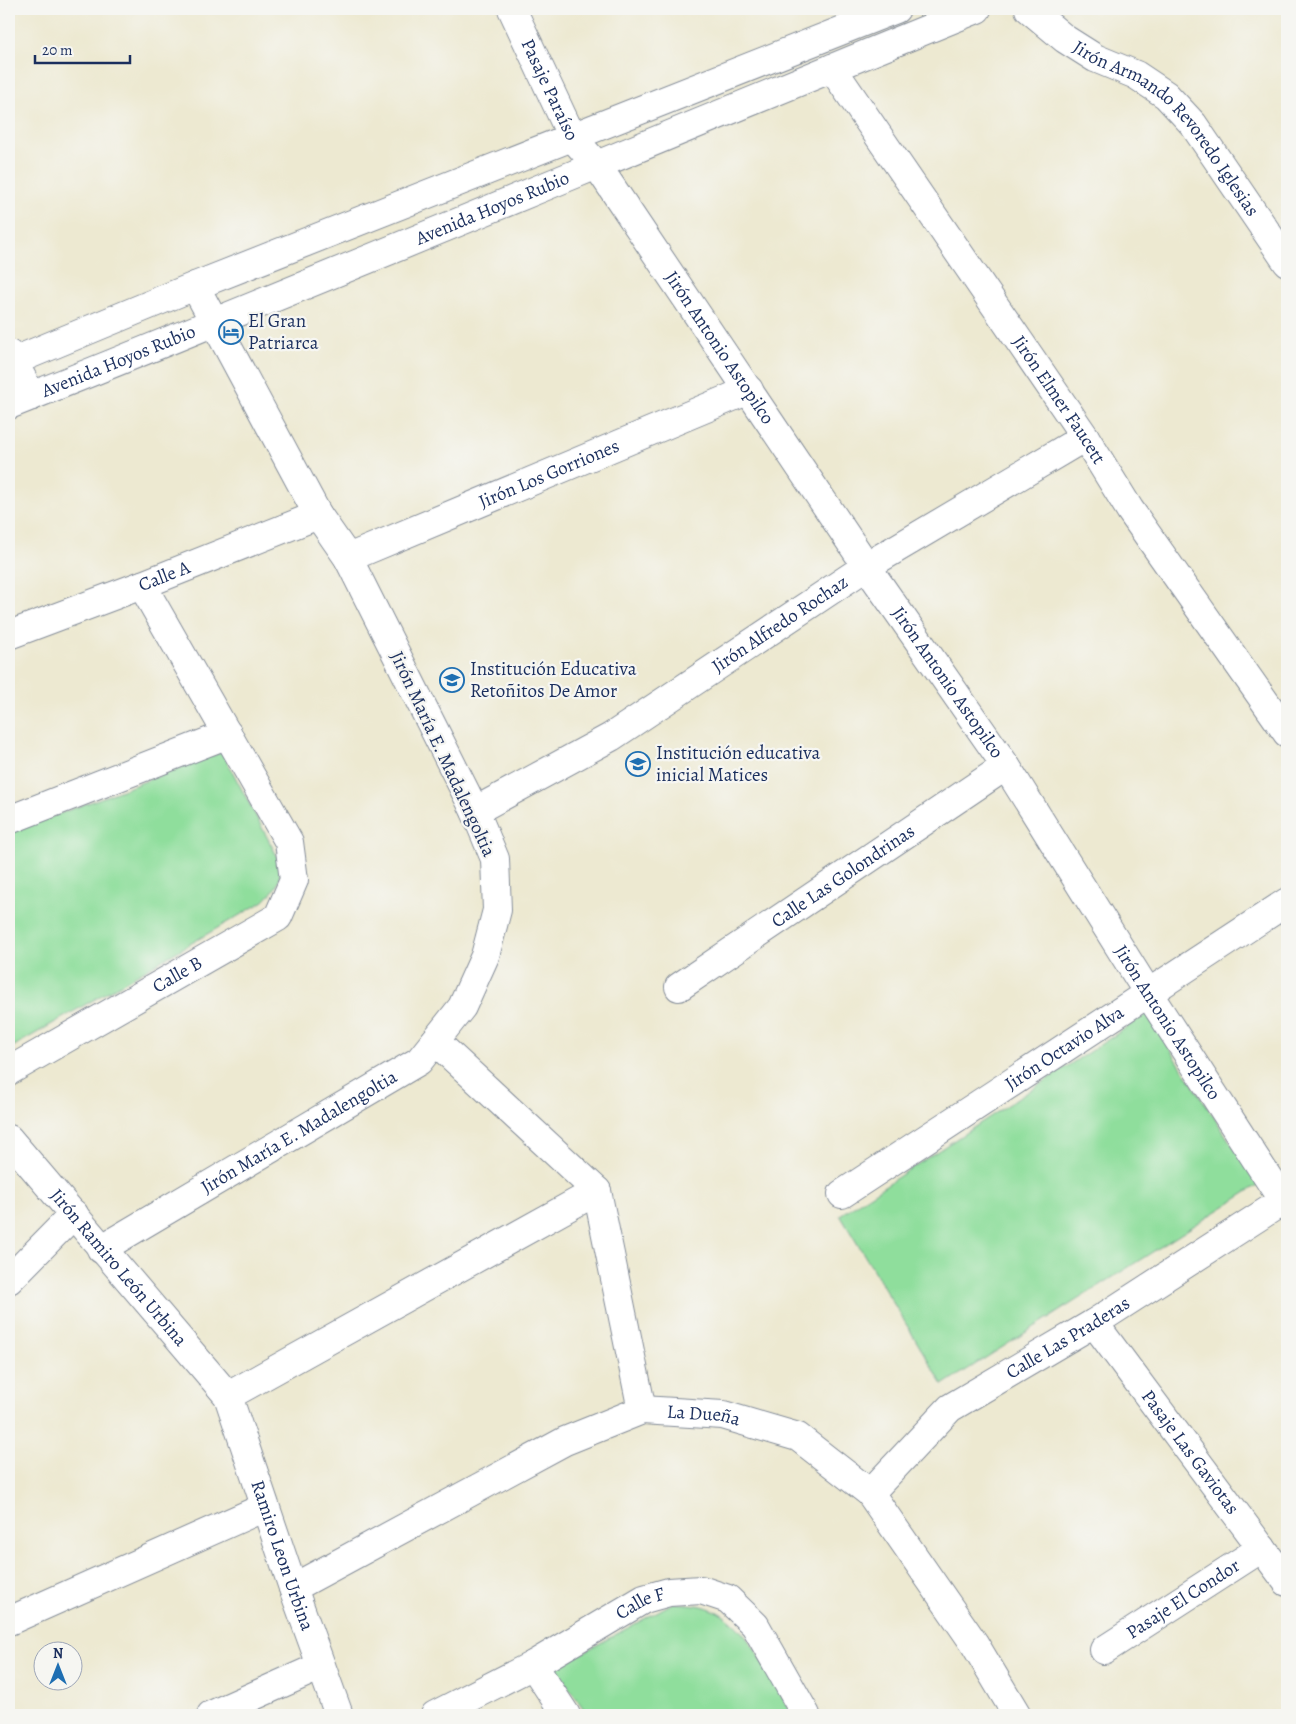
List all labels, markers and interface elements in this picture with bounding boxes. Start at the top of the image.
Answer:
scale bar [35,32,130,64]
street label: Pasaje Paraíso [515,34,585,145]
street label: Jirón Armando Revoredo Iglesias [1068,34,1265,222]
text: 20 m [42,40,73,60]
street label: Avenida Hoyos Rubio [411,165,573,252]
street label: Jirón Antonio Astopilco [659,266,781,430]
place label: El Gran Patriarca [248,308,319,356]
street label: Avenida Hoyos Rubio [37,318,199,404]
hotel icon: El Gran Patriarca [218,319,244,345]
street label: Jirón Elmer Faucett [1006,330,1112,469]
street label: Jirón Los Gorriones [475,433,623,515]
street label: Calle A [135,554,195,598]
street label: Jirón Alfredo Rochaz [707,569,853,679]
street label: Jirón Antonio Astopilco [886,601,1010,764]
street label: Jirón María E. Madalengoltia [384,647,502,861]
place label: Institución Educativa Retoñitos De Amor [470,656,637,704]
school or university icon: Institución Educativa Retoñitos De Amor [439,667,465,693]
place label: Institución educativa inicial Matices [656,740,820,788]
school or university icon: Institución educativa inicial Matices [625,751,651,777]
street label: Calle Las Golondrinas [766,818,920,934]
street label: Jirón Antonio Astopilco [1108,940,1227,1105]
street label: Calle B [148,950,207,999]
street label: Jirón Octavio Alva [1000,999,1129,1097]
street label: Jirón María E. Madalengoltia [196,1064,402,1200]
street label: Jirón Ramiro León Urbina [44,1183,193,1352]
street label: Calle Las Praderas [1001,1290,1135,1385]
street label: Pasaje Las Gaviotas [1135,1384,1245,1520]
street label: La Dueña [666,1399,744,1432]
street label: Ramiro Leon Urbina [244,1477,320,1634]
street label: Pasaje El Condor [1121,1553,1245,1645]
street label: Calle F [611,1581,668,1626]
north arrow [32,1642,82,1692]
text: N [53,1644,63,1663]

